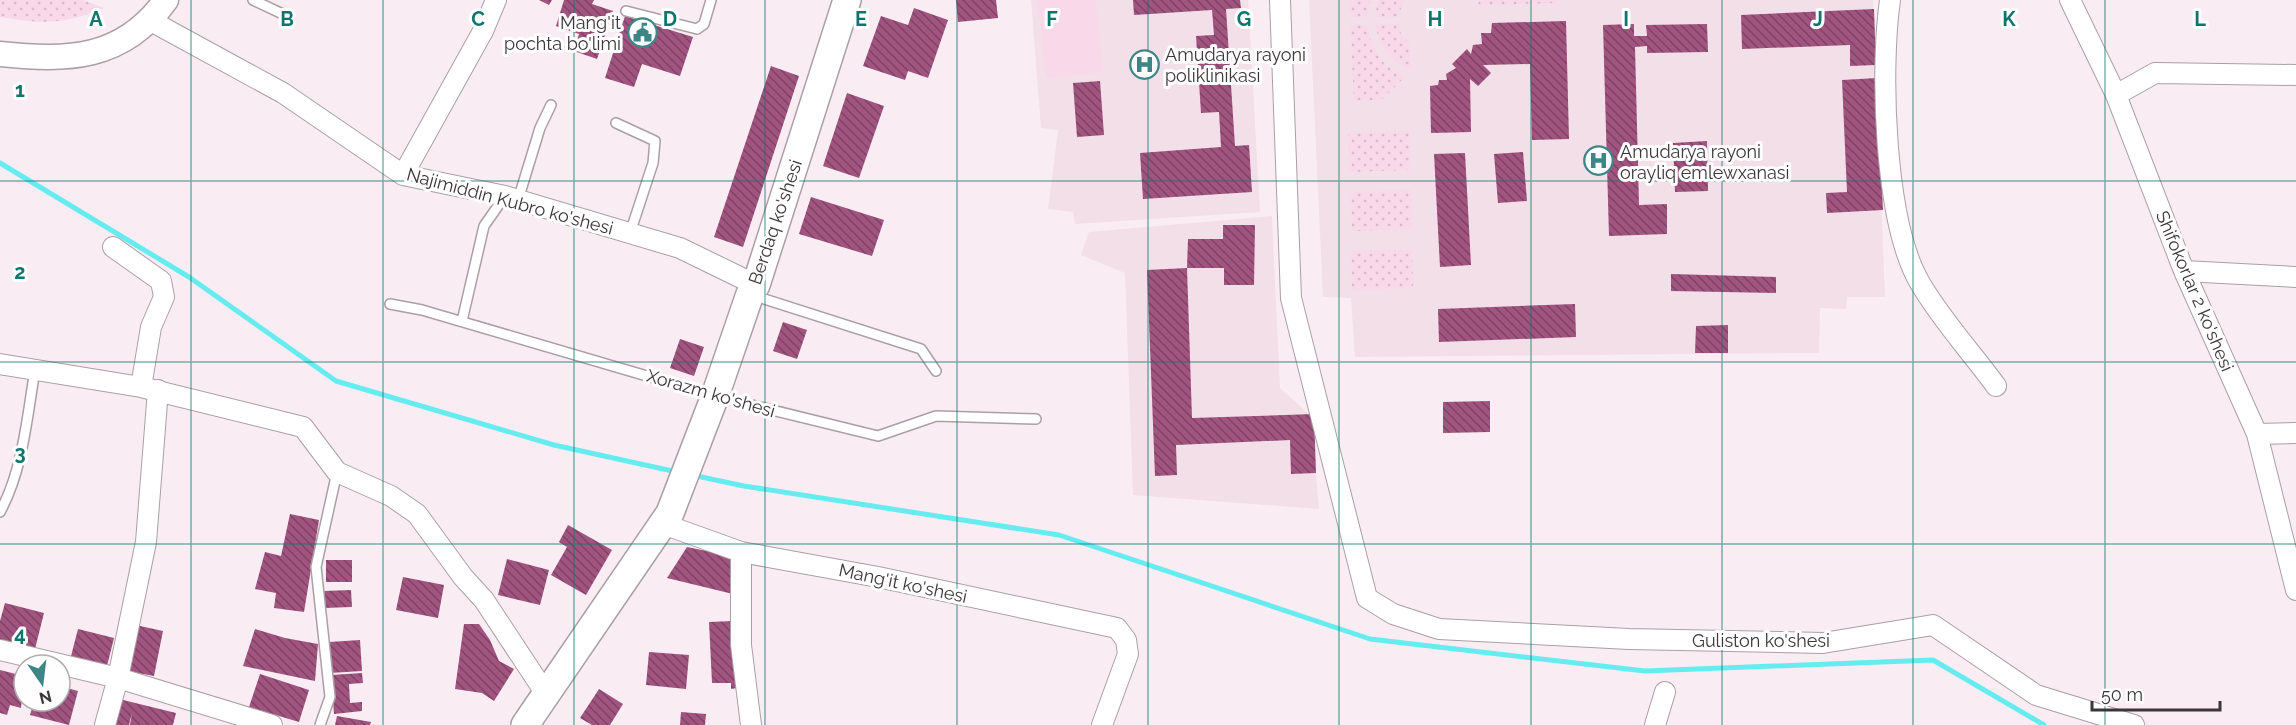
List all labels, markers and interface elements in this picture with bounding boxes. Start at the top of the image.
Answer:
text: A [89,7,103,31]
text: B [280,7,294,31]
text: C [471,7,485,31]
text: D [663,7,677,31]
text: E [855,7,867,31]
text: F [1046,7,1058,31]
text: G [1237,7,1251,31]
text: H [1428,7,1442,31]
text: I [1623,7,1629,31]
text: J [1813,7,1823,31]
text: K [2002,7,2016,31]
text: L [2194,7,2206,31]
place label: Mang'it pochta bo'limi [504,12,621,54]
public building icon: Mang'it pochta bo'limi [626,16,658,48]
place label: Amudarya rayoni poliklinikasi [1165,44,1306,86]
hospital icon: Amudarya rayoni poliklinikasi [1128,48,1160,80]
text: 1 [15,78,25,102]
place label: Amudarya rayoni orayliq emlewxanasi [1620,141,1789,183]
hospital icon: Amudarya rayoni orayliq emlewxanasi [1583,145,1615,177]
street label: Berdaq ko'shesi [744,157,806,287]
street label: Najimiddin Kubro ko'shesi [404,163,616,239]
street label: Shifokorlar 2 ko'shesi [2152,208,2238,374]
text: 2 [14,260,26,284]
street label: Xorazm ko'shesi [644,365,778,421]
text: 3 [14,441,26,465]
street label: Mang'it ko'shesi [837,559,969,607]
text: 4 [14,622,26,646]
street label: Guliston ko'shesi [1692,630,1830,651]
north arrow [12,653,72,713]
scale bar [2092,674,2220,712]
text: 50 m [2101,684,2143,705]
text: N [37,686,54,708]

